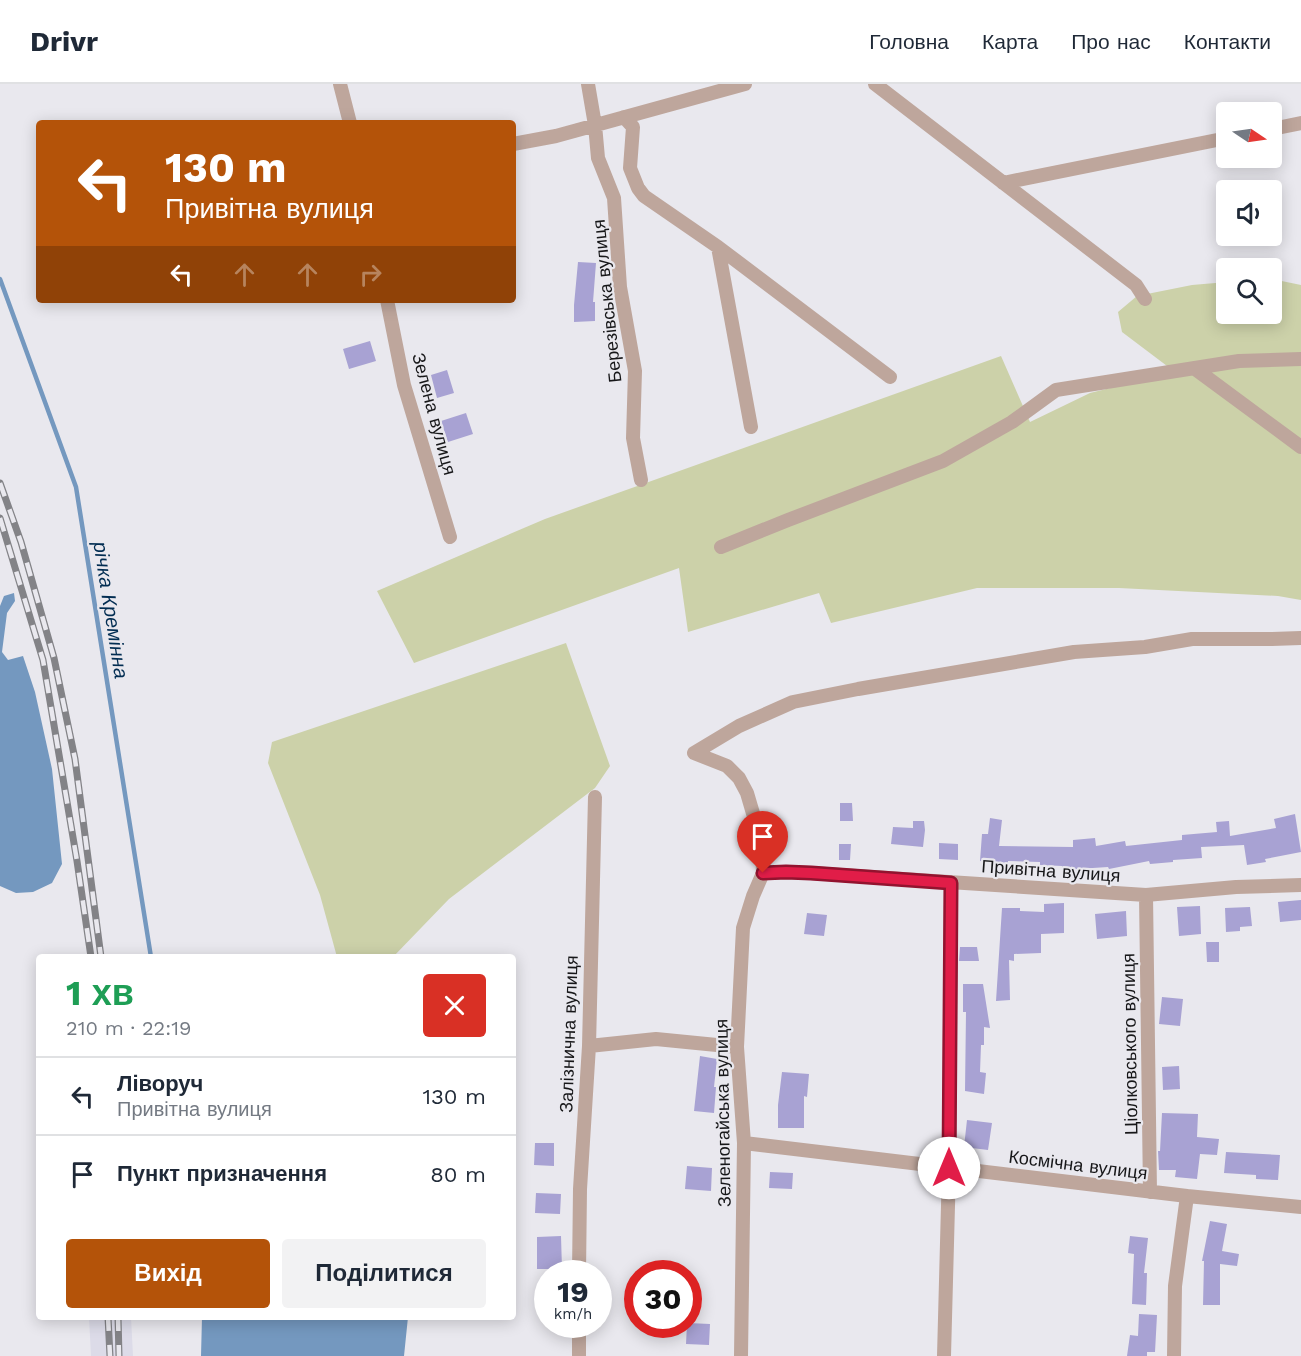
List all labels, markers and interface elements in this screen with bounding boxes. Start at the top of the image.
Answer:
text: Drivr [30,25,98,58]
text: Головна [869,29,949,54]
text: Карта [982,29,1038,54]
text: Про нас [1071,29,1151,54]
text: Контакти [1184,29,1271,54]
north arrow [1216,102,1282,168]
map controls [1216,102,1282,324]
text: 130 m [165,143,287,192]
icon: left [66,144,144,222]
button: sound [1216,180,1282,246]
text: Привітна вулиця [165,193,374,225]
street label: Березівська вулиця [587,218,626,384]
icon: left [165,258,198,291]
icon: ahead [228,258,261,291]
icon: ahead [291,258,324,291]
icon: right [354,258,387,291]
button: search [1216,258,1282,324]
street label: Зелена вулиця [408,351,461,477]
water label: річка Кремінна [88,539,134,680]
pin [737,811,788,873]
icon: arrive [746,820,779,853]
street label: Привітна вулиця [981,855,1121,886]
street label: Ціолковського вулиця [1117,953,1142,1135]
street label: Залізнична вулиця [555,955,582,1113]
text: 1 хв [66,972,134,1014]
button: close [423,974,486,1037]
text: 210 m · 22:19 [66,1016,191,1040]
street label: Зеленогайська вулиця [710,1019,735,1207]
text: Ліворуч [117,1071,203,1096]
icon: left [66,1080,99,1113]
text: 130 m [422,1084,486,1109]
text: Привітна вулиця [117,1097,272,1121]
position arrow [917,1136,981,1200]
street label: Космічна вулиця [1007,1146,1149,1183]
icon: arrive [66,1158,99,1191]
text: Пункт призначення [117,1161,327,1186]
text: 80 m [430,1162,486,1187]
button: Вихід [66,1239,270,1308]
button: Поділитися [282,1239,486,1308]
speed limit sign: 30 [624,1260,702,1338]
text: 19 [557,1274,589,1309]
text: km/h [554,1305,592,1323]

